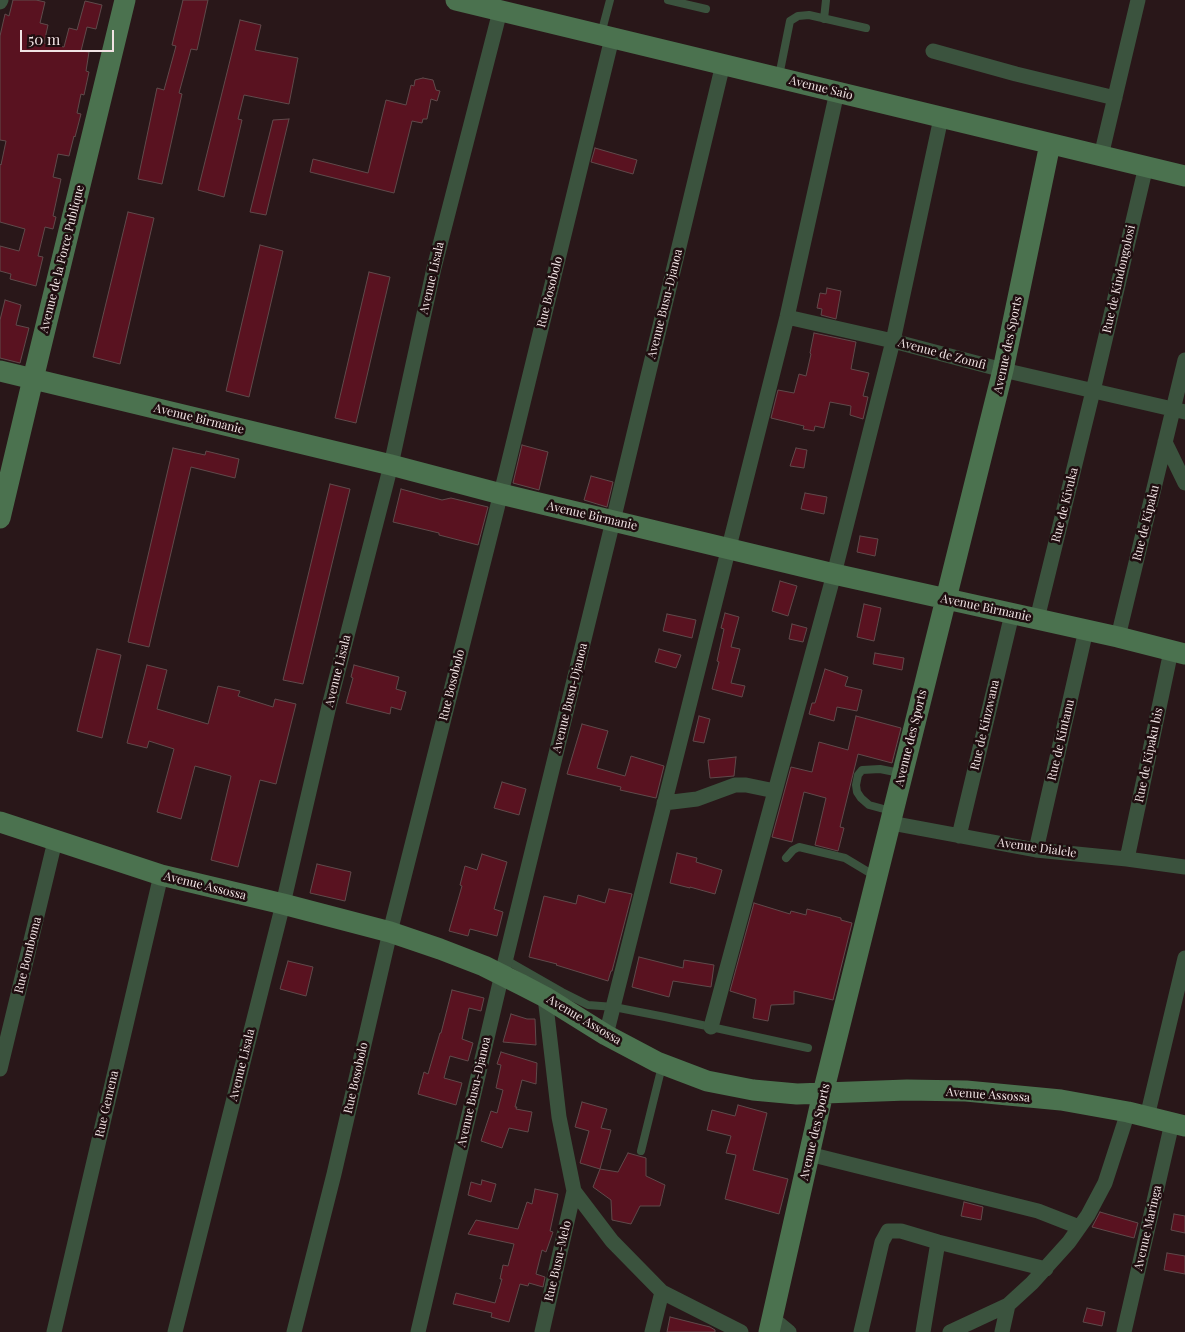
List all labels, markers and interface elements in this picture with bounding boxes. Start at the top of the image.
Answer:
scale bar [22,20,116,52]
text: 50 m [28,29,60,49]
street label: Avenue Saio [788,73,854,103]
street label: Avenue de la Force Publique [37,184,87,334]
street label: Rue de Kindongolosi [1100,224,1138,334]
street label: Avenue Lisala [417,240,447,316]
street label: Avenue Busu-Djanoa [644,248,686,360]
street label: Rue Bosobolo [534,255,566,329]
street label: Avenue des Sports [991,295,1025,395]
street label: Avenue de Zomfi [896,335,988,373]
street label: Avenue Birmanie [153,401,245,437]
street label: Rue de Kivuka [1049,466,1081,544]
street label: Rue de Kipaku [1130,484,1162,562]
street label: Avenue Birmanie [545,499,639,533]
street label: Avenue Birmanie [939,591,1033,625]
street label: Avenue Lisala [322,633,354,709]
street label: Avenue Busu-Djanoa [549,642,591,754]
street label: Rue Bosobolo [436,648,468,722]
street label: Rue de Kinzwana [968,678,1002,772]
street label: Avenue des Sports [892,688,930,788]
street label: Rue de Kintanu [1045,698,1077,782]
street label: Rue de Kipaku bis [1132,706,1166,804]
street label: Avenue Dialele [997,835,1077,861]
street label: Avenue Assossa [162,869,248,903]
street label: Rue Bomboma [12,915,44,995]
street label: Avenue Assossa [544,992,624,1048]
street label: Avenue Lisala [226,1027,258,1103]
street label: Avenue Busu-Djanoa [454,1035,494,1149]
street label: Rue Bosobolo [341,1041,371,1115]
street label: Rue Gemena [92,1069,122,1139]
street label: Avenue des Sports [797,1082,833,1182]
street label: Avenue Assossa [946,1085,1030,1105]
street label: Avenue Maringa [1131,1184,1165,1272]
street label: Rue Busu-Melo [542,1219,574,1303]

